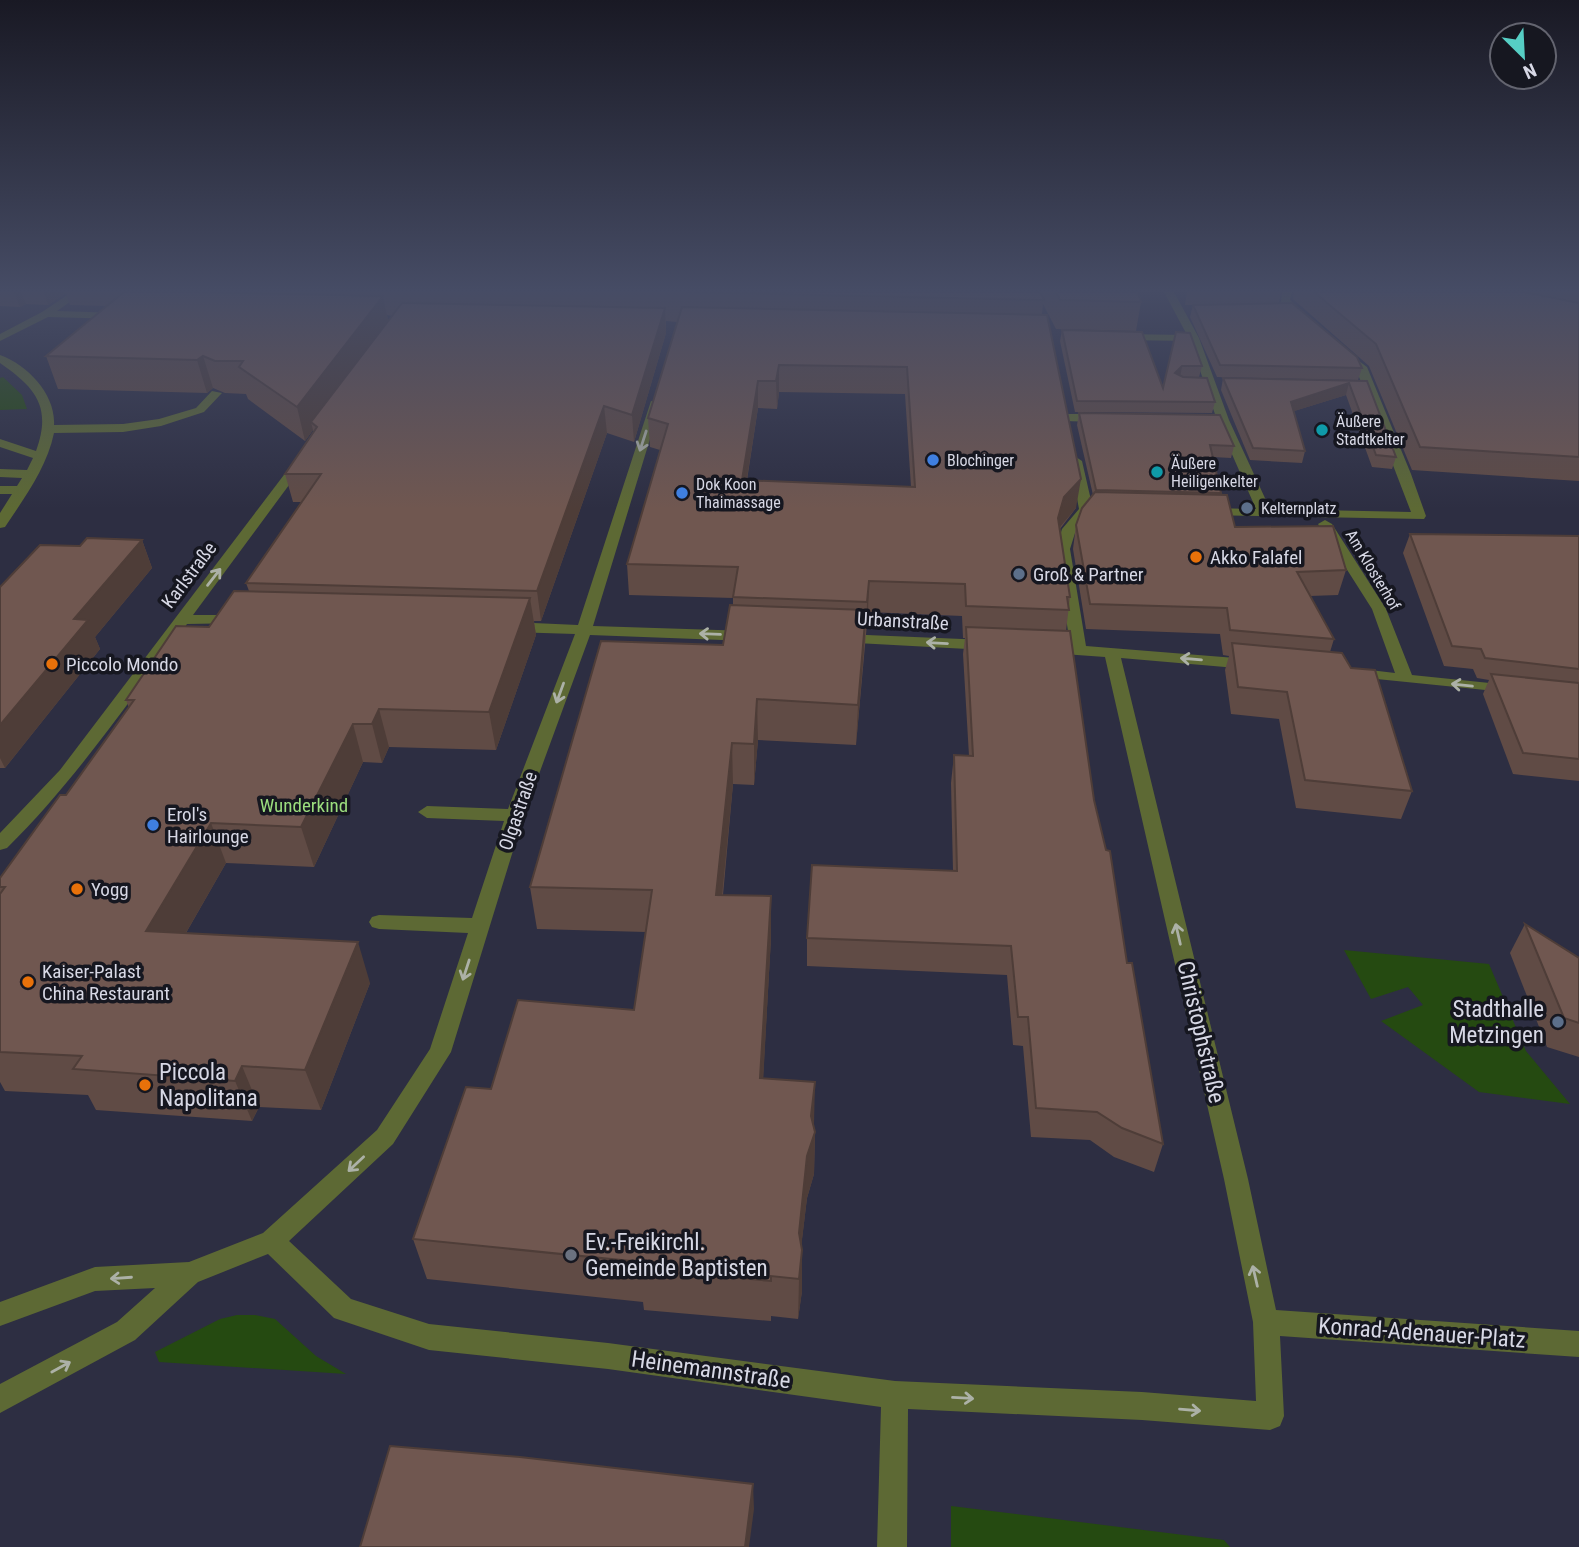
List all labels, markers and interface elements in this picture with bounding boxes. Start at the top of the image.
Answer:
north arrow [1488,21,1558,91]
text: N [1520,58,1540,84]
place label: Äußere Stadtkelter [1336,412,1405,449]
marker: Äußere Stadtkelter [1314,422,1330,438]
one-way arrow [636,430,649,452]
place label: Blochinger [947,451,1014,470]
marker: Blochinger [925,452,941,468]
place label: Äußere Heiligenkelter [1171,454,1258,491]
marker: Äußere Heiligenkelter [1149,464,1165,480]
place label: Dok Koon Thaimassage [696,475,781,512]
marker: Dok Koon Thaimassage [674,485,690,501]
place label: Kelternplatz [1261,499,1337,518]
marker: Kelternplatz [1239,500,1255,516]
street label: Am Klosterhof [1342,526,1404,614]
street label: Karlstraße [157,537,221,613]
place label: Akko Falafel [1210,546,1302,569]
marker: Akko Falafel [1188,549,1204,565]
place label: Groß & Partner [1033,563,1144,586]
marker: Groß & Partner [1011,566,1027,582]
one-way arrow [207,568,222,587]
street label: Urbanstraße [857,607,950,635]
one-way arrow [699,628,722,641]
one-way arrow [926,637,949,650]
one-way arrow [1180,652,1202,665]
place label: Piccolo Mondo [66,653,178,676]
marker: Piccolo Mondo [44,656,60,672]
one-way arrow [1452,678,1474,691]
one-way arrow [553,682,566,704]
street label: Olgastraße [494,768,542,853]
park label: Wunderkind [260,794,348,817]
place label: Erol's Hairlounge [167,803,249,848]
marker: Erol's Hairlounge [145,817,161,833]
place label: Yogg [91,878,129,901]
marker: Yogg [69,881,85,897]
one-way arrow [1171,923,1184,946]
one-way arrow [459,958,471,980]
street label: Christophstraße [1172,958,1230,1106]
place label: Kaiser-Palast China Restaurant [42,960,170,1005]
marker: Kaiser-Palast China Restaurant [20,974,36,990]
place label: Stadthalle Metzingen [1449,996,1544,1049]
marker: Stadthalle Metzingen [1550,1014,1566,1030]
place label: Piccola Napolitana [159,1059,258,1112]
marker: Piccola Napolitana [137,1077,153,1093]
one-way arrow [347,1156,365,1172]
place label: Ev.-Freikirchl. Gemeinde Baptisten [585,1229,768,1282]
marker: Ev.-Freikirchl. Gemeinde Baptisten [563,1247,579,1263]
one-way arrow [1248,1265,1262,1288]
one-way arrow [110,1272,132,1285]
street label: Konrad-Adenauer-Platz [1317,1312,1527,1354]
street label: Heinemannstraße [630,1345,792,1395]
one-way arrow [50,1360,70,1374]
one-way arrow [951,1391,974,1404]
one-way arrow [1179,1404,1201,1417]

